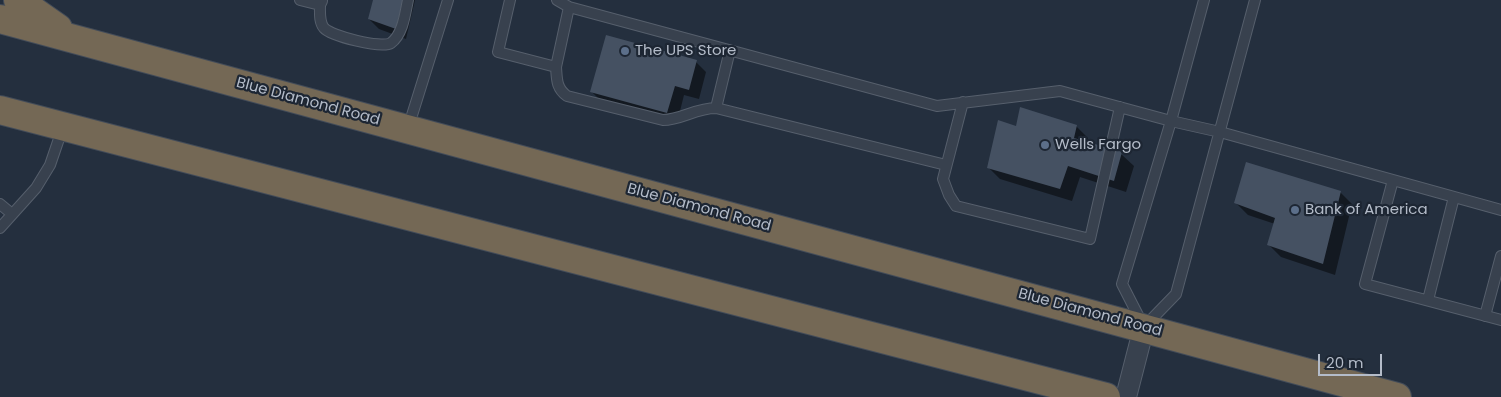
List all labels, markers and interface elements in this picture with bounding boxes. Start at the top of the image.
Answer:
place label: The UPS Store [635,42,736,60]
marker: The UPS Store [619,45,631,57]
street label: Blue Diamond Road [234,74,382,130]
place label: Wells Fargo [1055,136,1141,154]
marker: Wells Fargo [1039,139,1051,151]
street label: Blue Diamond Road [625,180,773,236]
place label: Bank of America [1305,201,1428,219]
marker: Bank of America [1289,204,1301,216]
street label: Blue Diamond Road [1016,285,1164,341]
scale bar [1321,344,1385,376]
text: 20 m [1326,352,1364,373]

